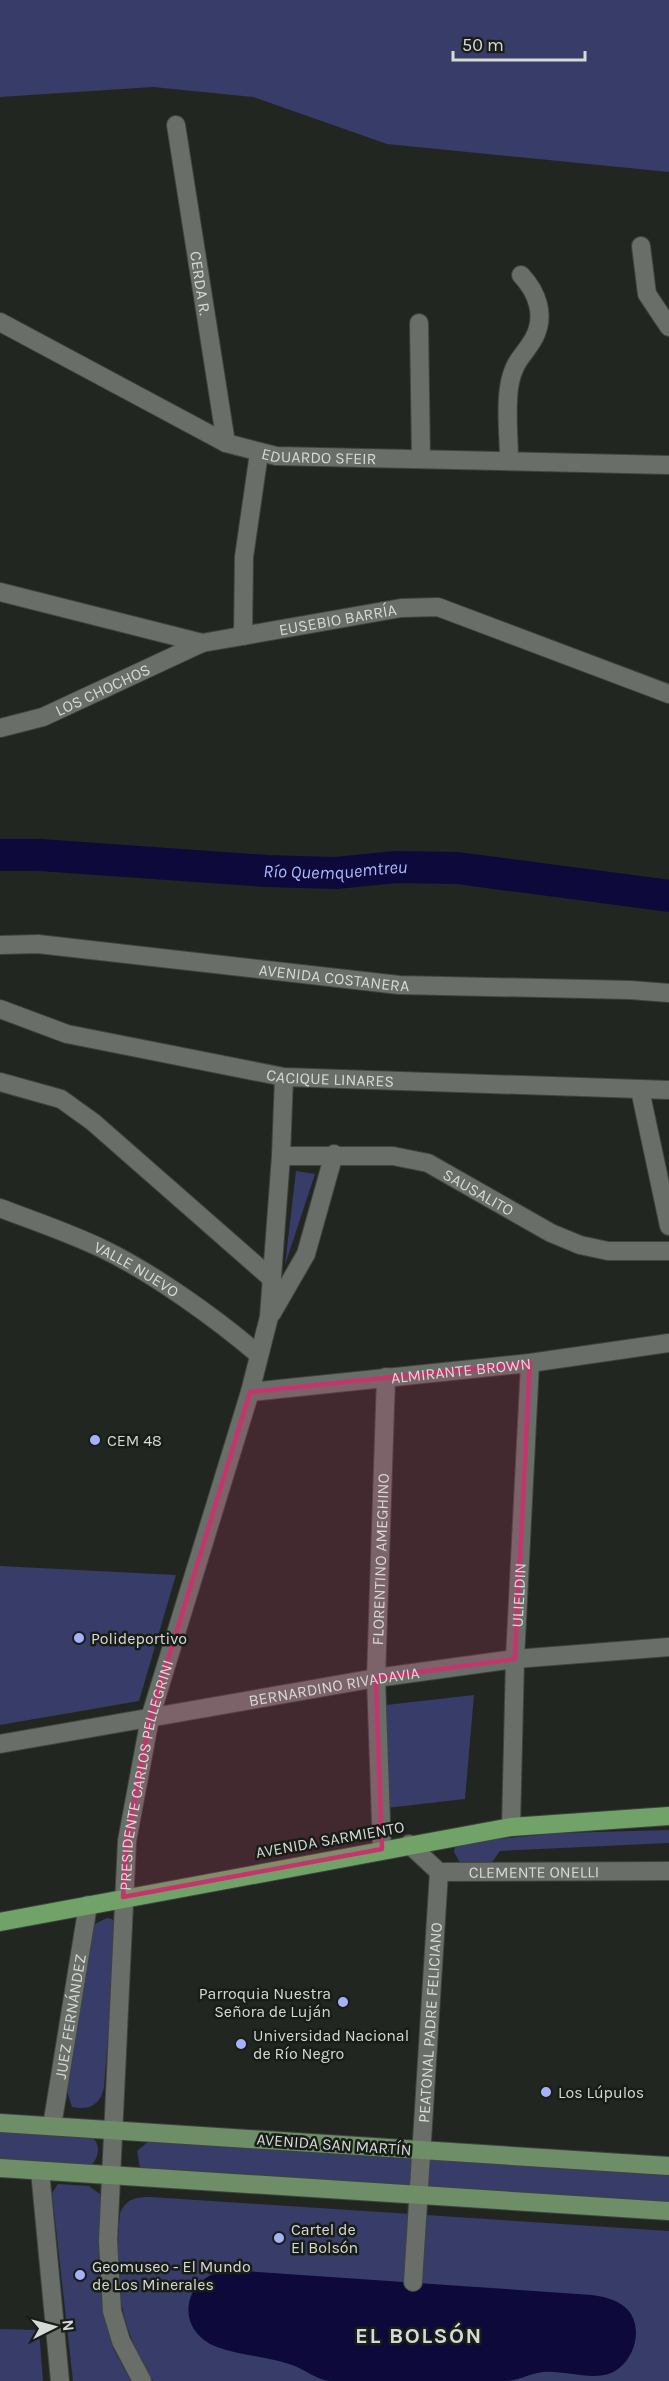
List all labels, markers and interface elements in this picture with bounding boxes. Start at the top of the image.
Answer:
scale bar [453,24,585,62]
text: 50 m [462,34,504,56]
street label: CERDA R. [186,250,215,317]
street label: EDUARDO SFEIR [259,444,377,468]
street label: EUSEBIO BARRÍA [277,600,398,639]
street label: LOS CHOCHOS [52,659,153,720]
water label: Río Quemquemtreu [263,856,408,884]
street label: AVENIDA COSTANERA [258,960,409,995]
street label: CACIQUE LINARES [265,1065,394,1091]
street label: SAUSALITO [440,1165,517,1220]
street label: VALLE NUEVO [91,1237,183,1301]
street label: ALMIRANTE BROWN [390,1354,532,1387]
place label: CEM 48 [107,1431,162,1450]
marker: CEM 48 [88,1433,102,1447]
street label: FLORENTINO AMEGHINO [368,1473,393,1646]
street label: ULIELDIN [508,1562,530,1628]
place label: Polideportivo [91,1629,187,1648]
marker: Polideportivo [72,1631,86,1645]
street label: PRESIDENTE CARLOS PELLEGRINI [116,1658,177,1891]
street label: BERNARDINO RIVADAVIA [247,1663,421,1710]
street label: AVENIDA SARMIENTO [254,1817,406,1862]
street label: CLEMENTE ONELLI [469,1862,599,1882]
street label: PEATONAL PADRE FELICIANO [414,1922,446,2123]
street label: JUEZ FERNÁNDEZ [51,1953,90,2081]
place label: Parroquia Nuestra Señora de Luján [199,1984,331,2021]
marker: Parroquia Nuestra Señora de Luján [336,1995,350,2009]
place label: Universidad Nacional de Río Negro [253,2026,409,2063]
marker: Universidad Nacional de Río Negro [234,2037,248,2051]
place label: Los Lúpulos [558,2083,644,2102]
marker: Los Lúpulos [539,2085,553,2099]
street label: AVENIDA SAN MARTÍN [256,2130,412,2159]
place label: Cartel de El Bolsón [291,2220,358,2257]
marker: Cartel de El Bolsón [272,2231,286,2245]
place label: Geomuseo - El Mundo de Los Minerales [92,2257,251,2294]
marker: Geomuseo - El Mundo de Los Minerales [73,2268,87,2282]
north arrow [24,2297,84,2357]
text: N [58,2319,78,2332]
district label: EL BOLSÓN [355,2322,483,2349]

